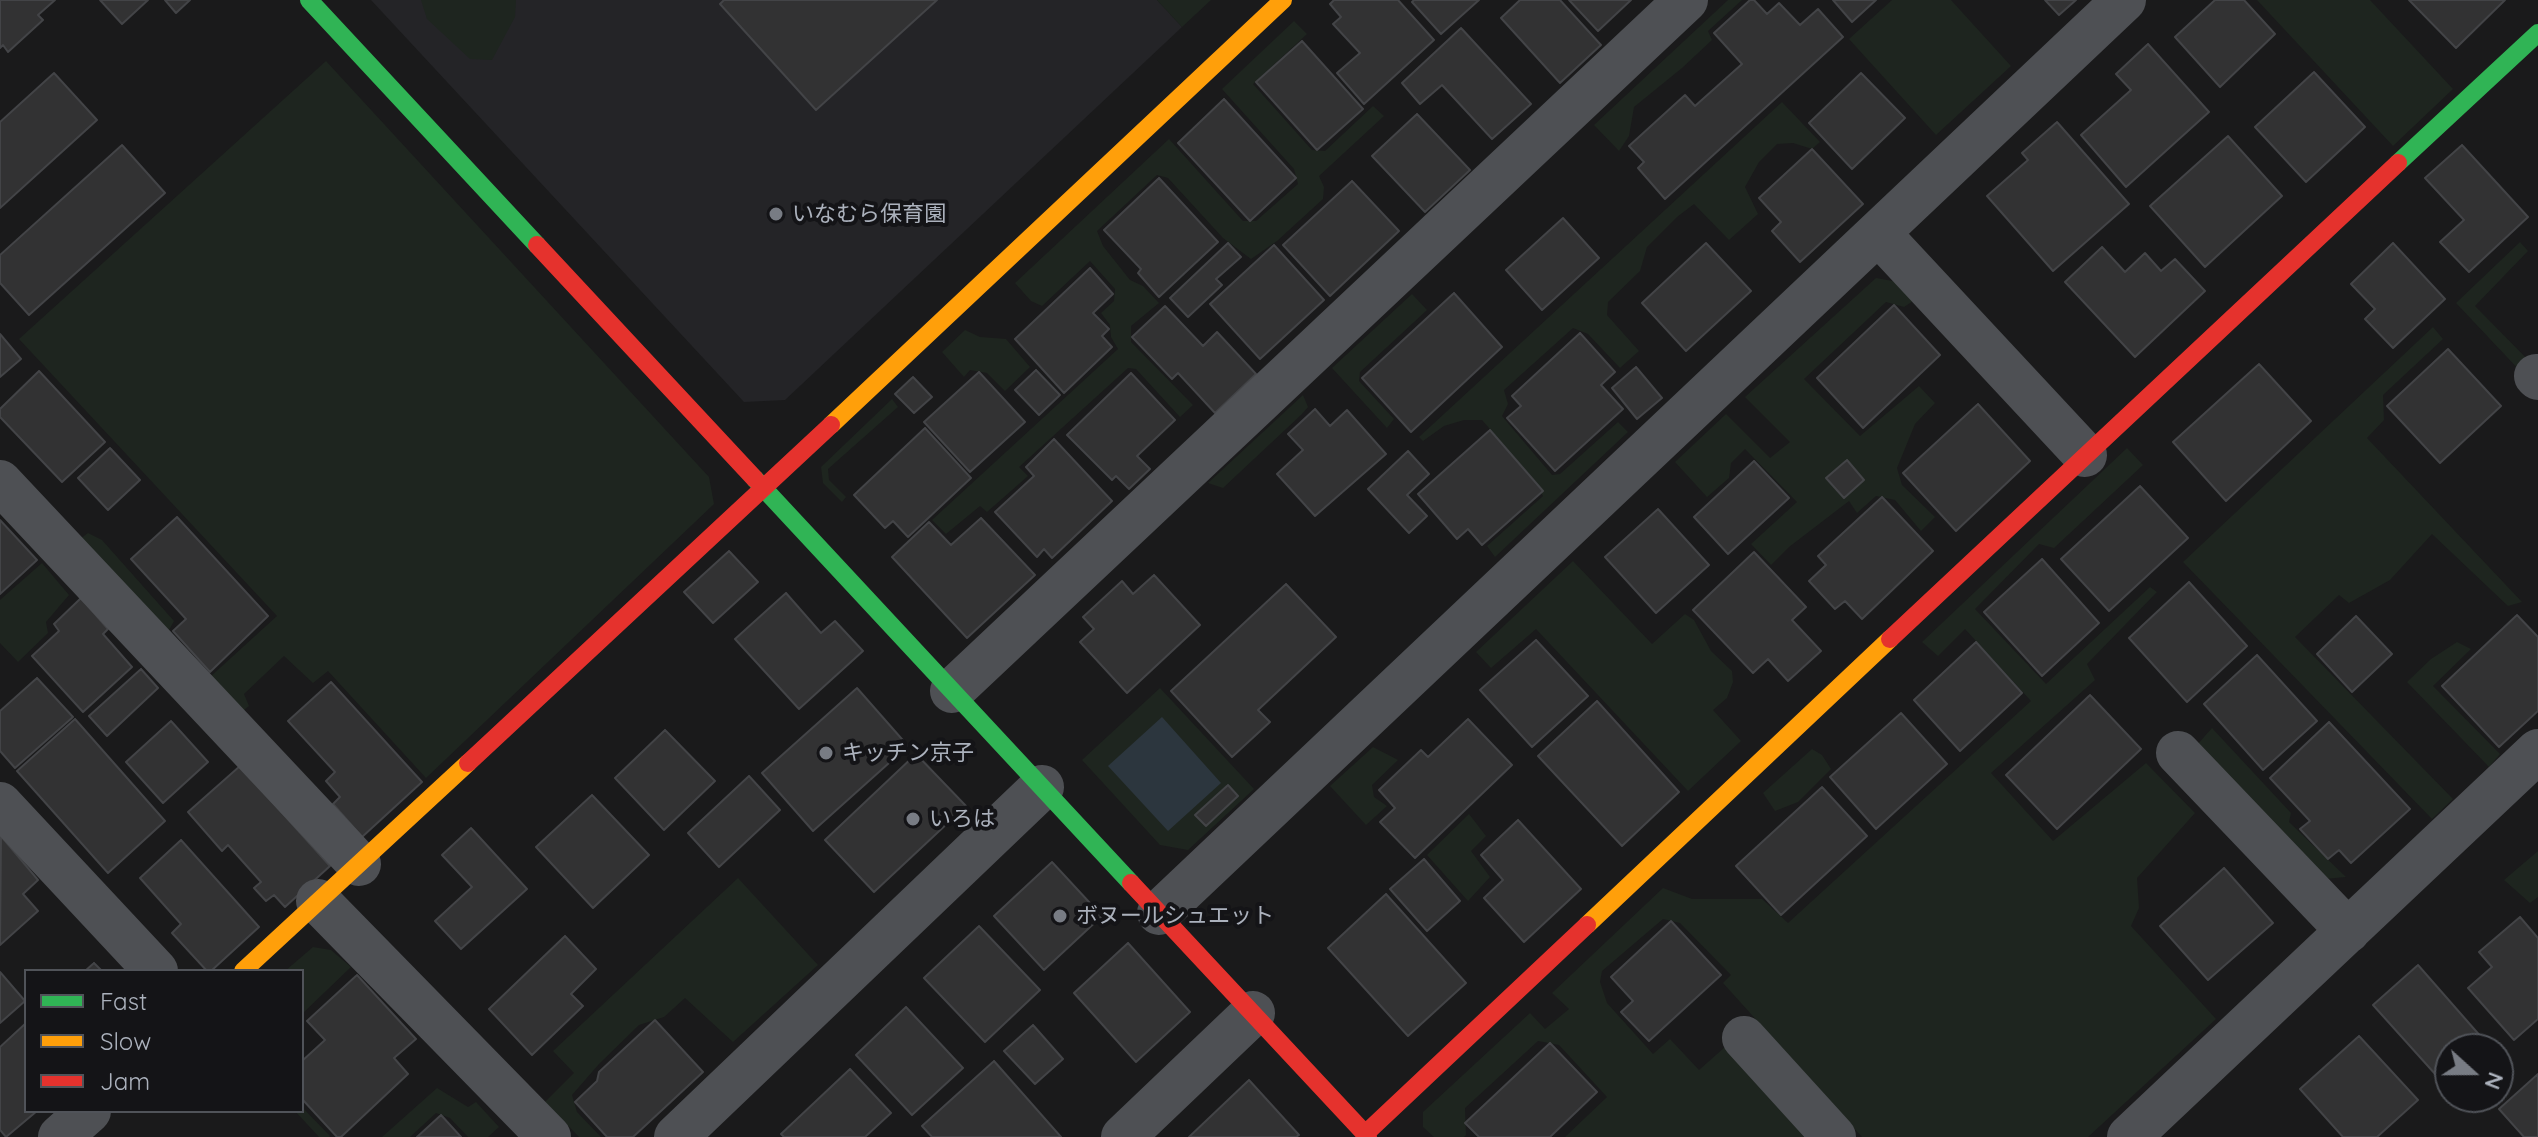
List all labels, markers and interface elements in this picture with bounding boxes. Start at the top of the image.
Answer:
place label: いなむら保育園 [792,201,946,227]
marker: いなむら保育園 [767,205,785,223]
place label: キッチン京子 [842,740,974,766]
marker: キッチン京子 [817,744,835,762]
place label: いろは [929,806,995,832]
marker: いろは [904,810,922,828]
place label: ボヌールシュエット [1076,903,1274,929]
marker: ボヌールシュエット [1051,907,1069,925]
legend [24,969,304,1113]
text: Fast [100,986,147,1016]
text: Slow [100,1026,151,1056]
north arrow [2434,1033,2514,1113]
text: Jam [100,1066,150,1096]
text: N [2479,1068,2511,1093]

